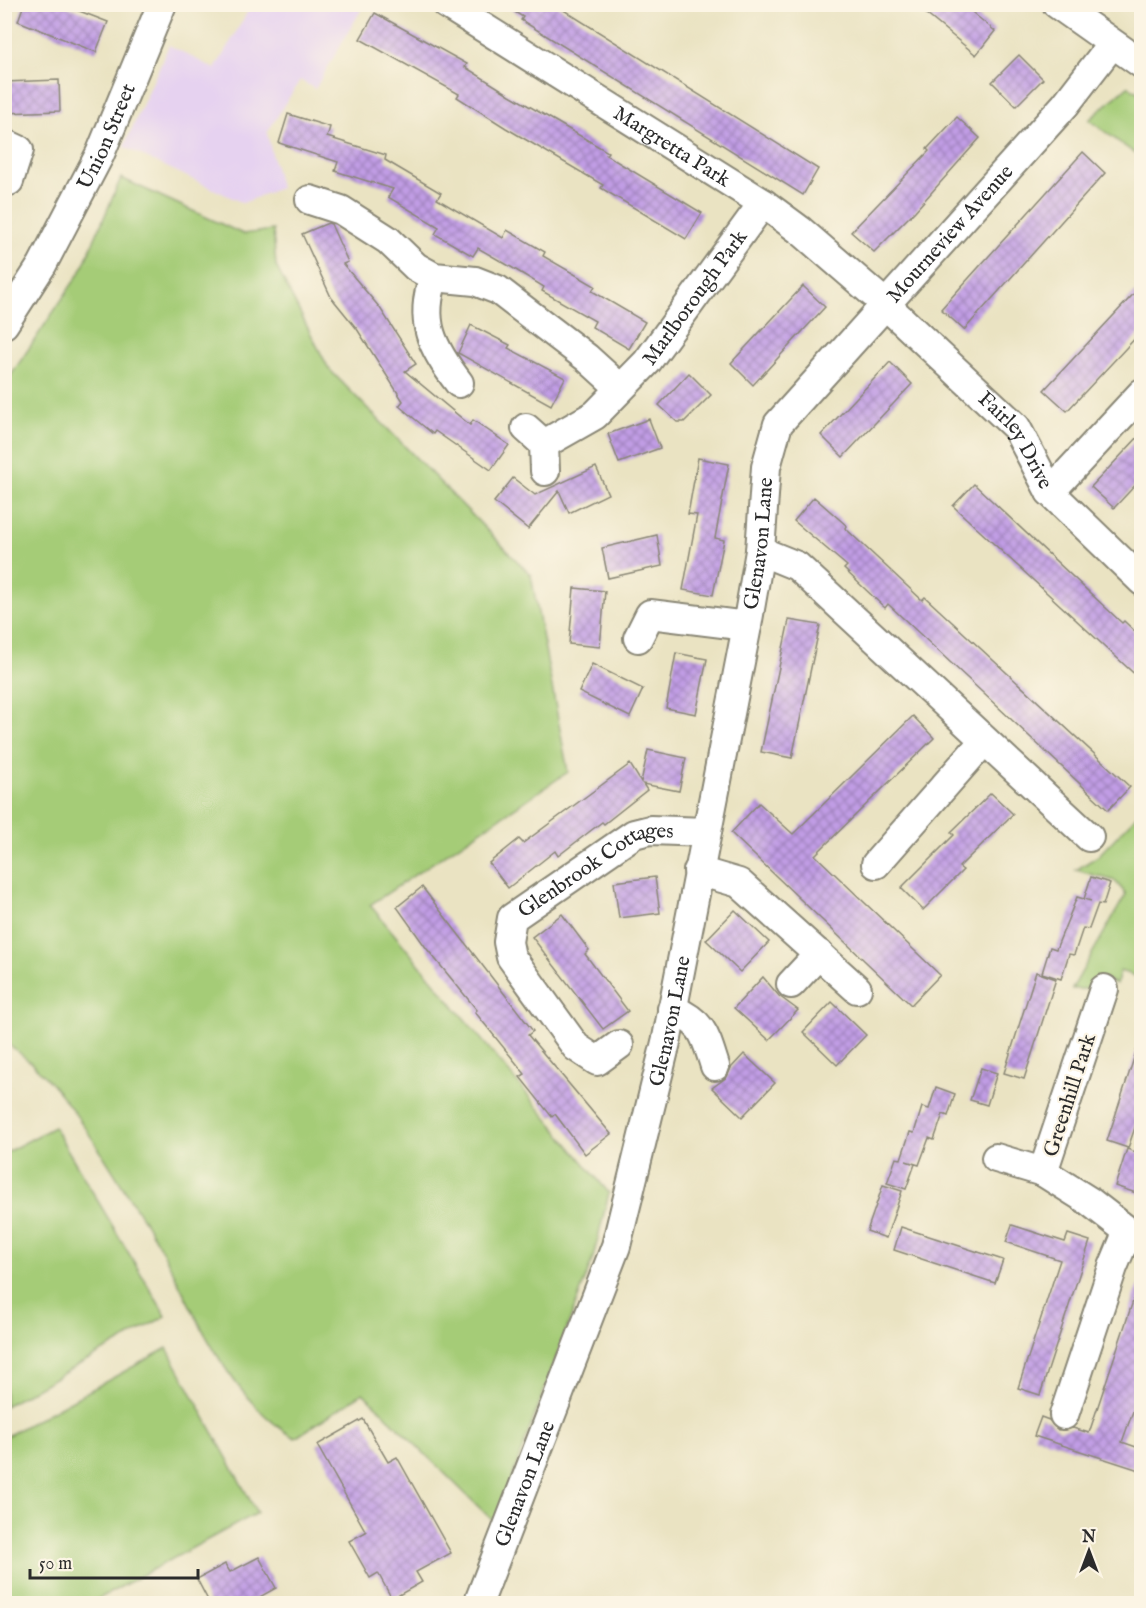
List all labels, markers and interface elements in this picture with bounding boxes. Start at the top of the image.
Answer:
street label: Union Street [72,80,143,195]
street label: Margretta Park [608,100,736,195]
street label: Mourneview Avenue [881,159,1020,309]
street label: Marlborough Park [637,224,754,372]
street label: Fairley Drive [972,386,1058,494]
street label: Glenavon Lane [738,476,780,612]
street label: Glenbrook Cottages [513,818,674,925]
street label: Glenavon Lane [644,953,698,1090]
street label: Greenhill Park [1038,1030,1103,1160]
street label: Glenavon Lane [489,1417,562,1551]
north arrow [1059,1521,1119,1581]
text: N [1081,1528,1096,1548]
scale bar [30,1542,198,1580]
text: 50 m [39,1553,72,1576]

